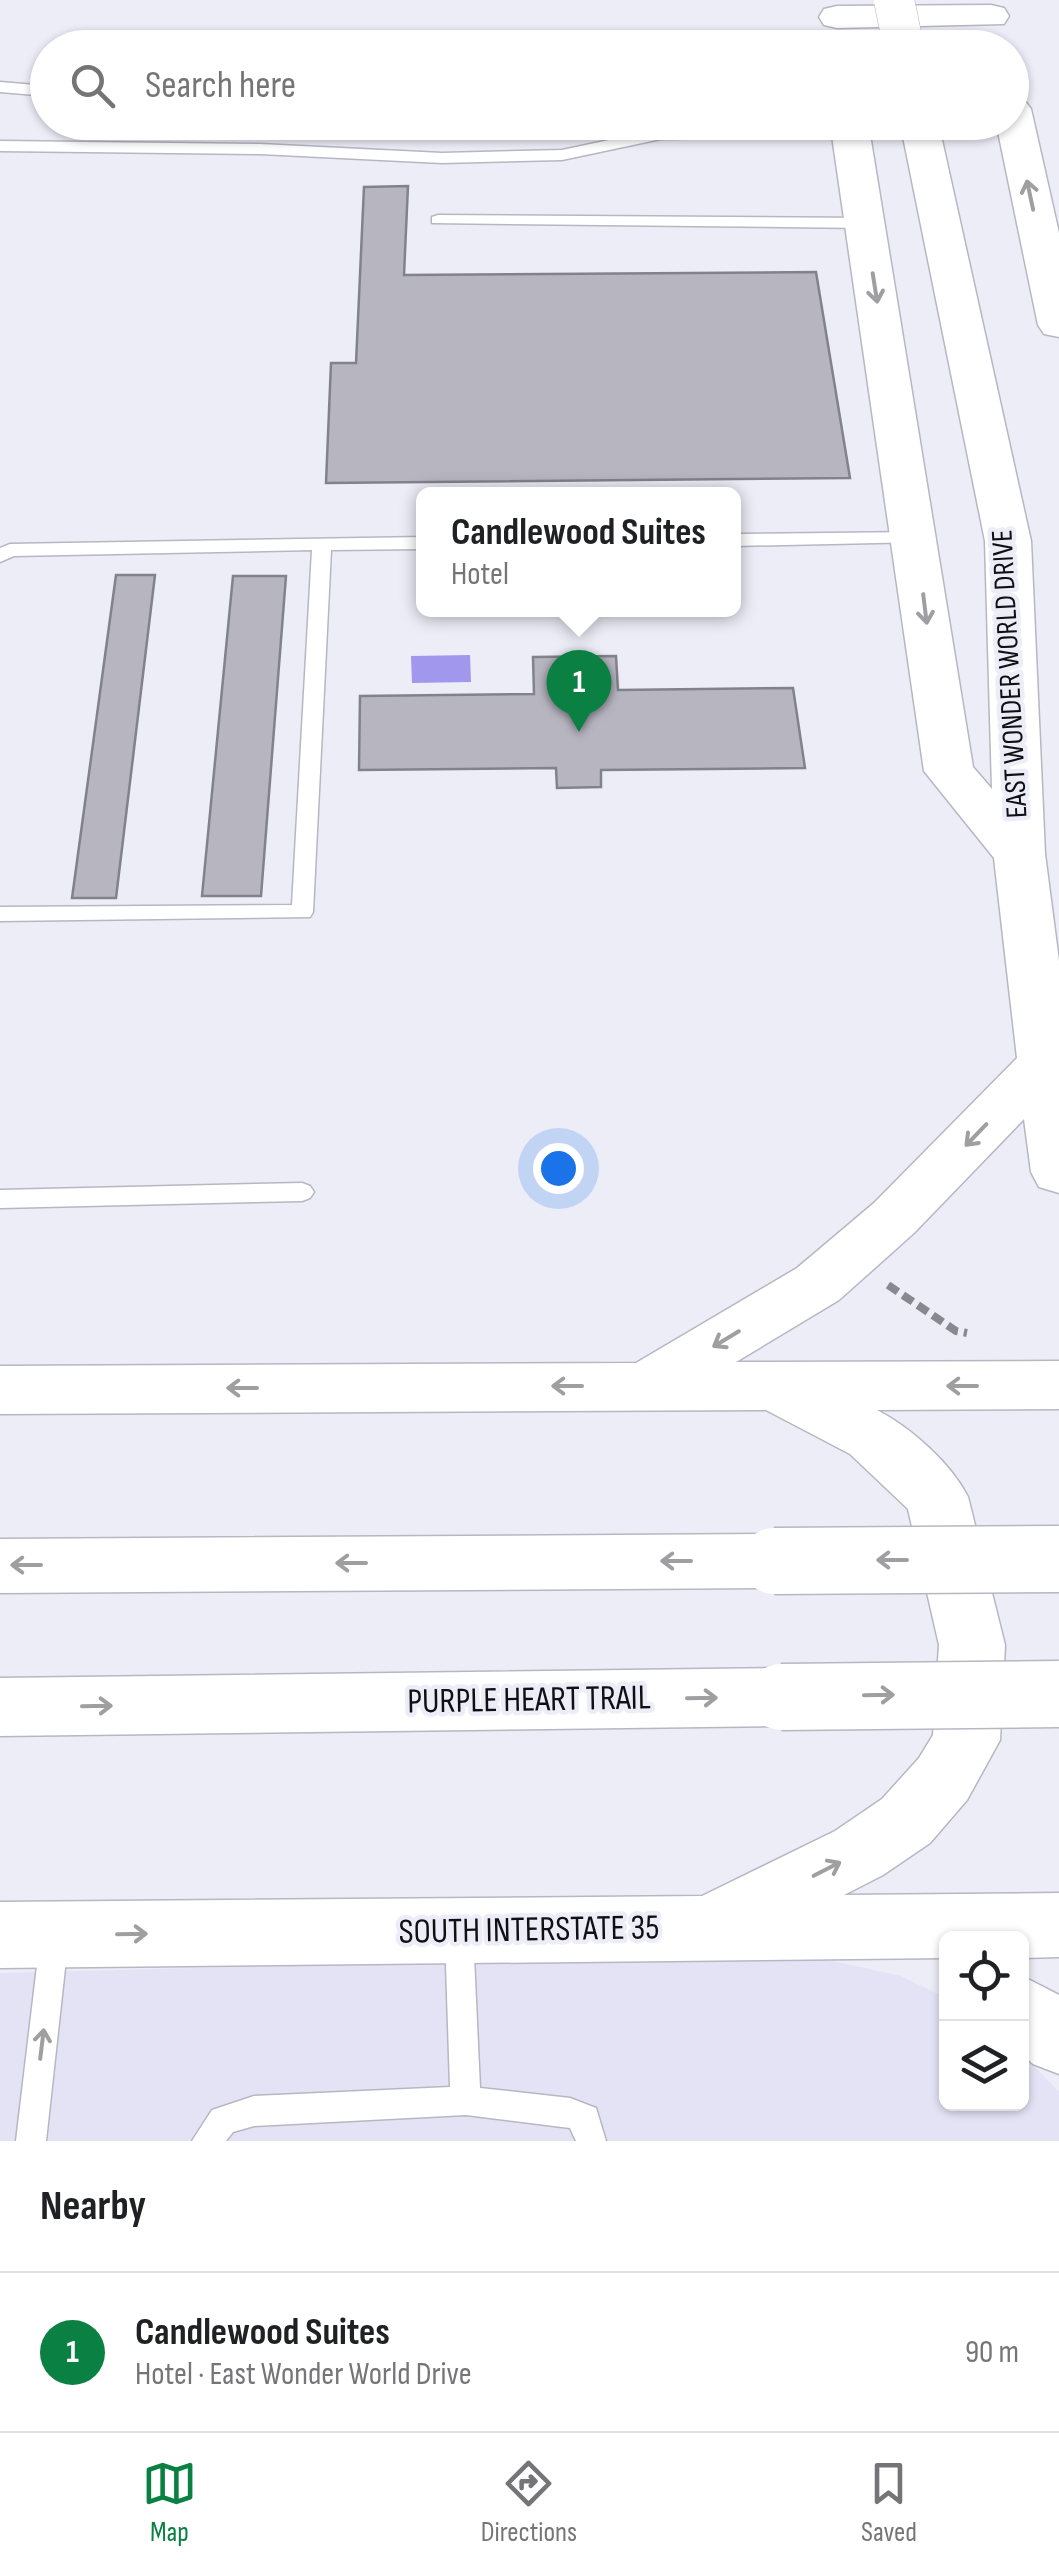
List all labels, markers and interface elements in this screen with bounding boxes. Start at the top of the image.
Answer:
search box [30,30,1029,140]
icon: search [65,58,120,113]
text: Search here [145,63,296,108]
one-way arrow [1020,180,1039,212]
one-way arrow [867,271,885,304]
popup [416,487,741,617]
text: Candlewood Suites [451,510,706,555]
street label: EAST WONDER WORLD DRIVE [984,529,1036,819]
text: Hotel [451,555,509,594]
one-way arrow [916,592,935,625]
pin: 1 [546,650,612,732]
one-way arrow [964,1122,988,1146]
your location [533,1143,584,1194]
one-way arrow [712,1329,741,1349]
one-way arrow [946,1376,978,1396]
one-way arrow [551,1377,583,1396]
one-way arrow [226,1379,258,1398]
one-way arrow [876,1550,908,1570]
one-way arrow [661,1552,694,1570]
one-way arrow [336,1554,368,1573]
one-way arrow [11,1556,43,1575]
street label: PURPLE HEART TRAIL [407,1676,651,1724]
one-way arrow [862,1686,894,1705]
one-way arrow [686,1688,718,1707]
one-way arrow [81,1696,113,1715]
one-way arrow [811,1859,841,1878]
street label: SOUTH INTERSTATE 35 [398,1906,660,1954]
one-way arrow [116,1924,148,1943]
map controls [939,1931,1029,2111]
button: locate [939,1931,1029,2021]
button: layers [939,2021,1029,2111]
one-way arrow [33,2029,52,2061]
text: Nearby [40,2181,146,2232]
text: Candlewood Suites [135,2310,390,2355]
text: 1 [66,2333,79,2372]
text: 90 m [965,2333,1019,2372]
text: Hotel · East Wonder World Drive [135,2355,472,2394]
tab: Map [142,2456,197,2549]
tab: Directions [481,2456,577,2549]
tab: Saved [861,2456,917,2549]

